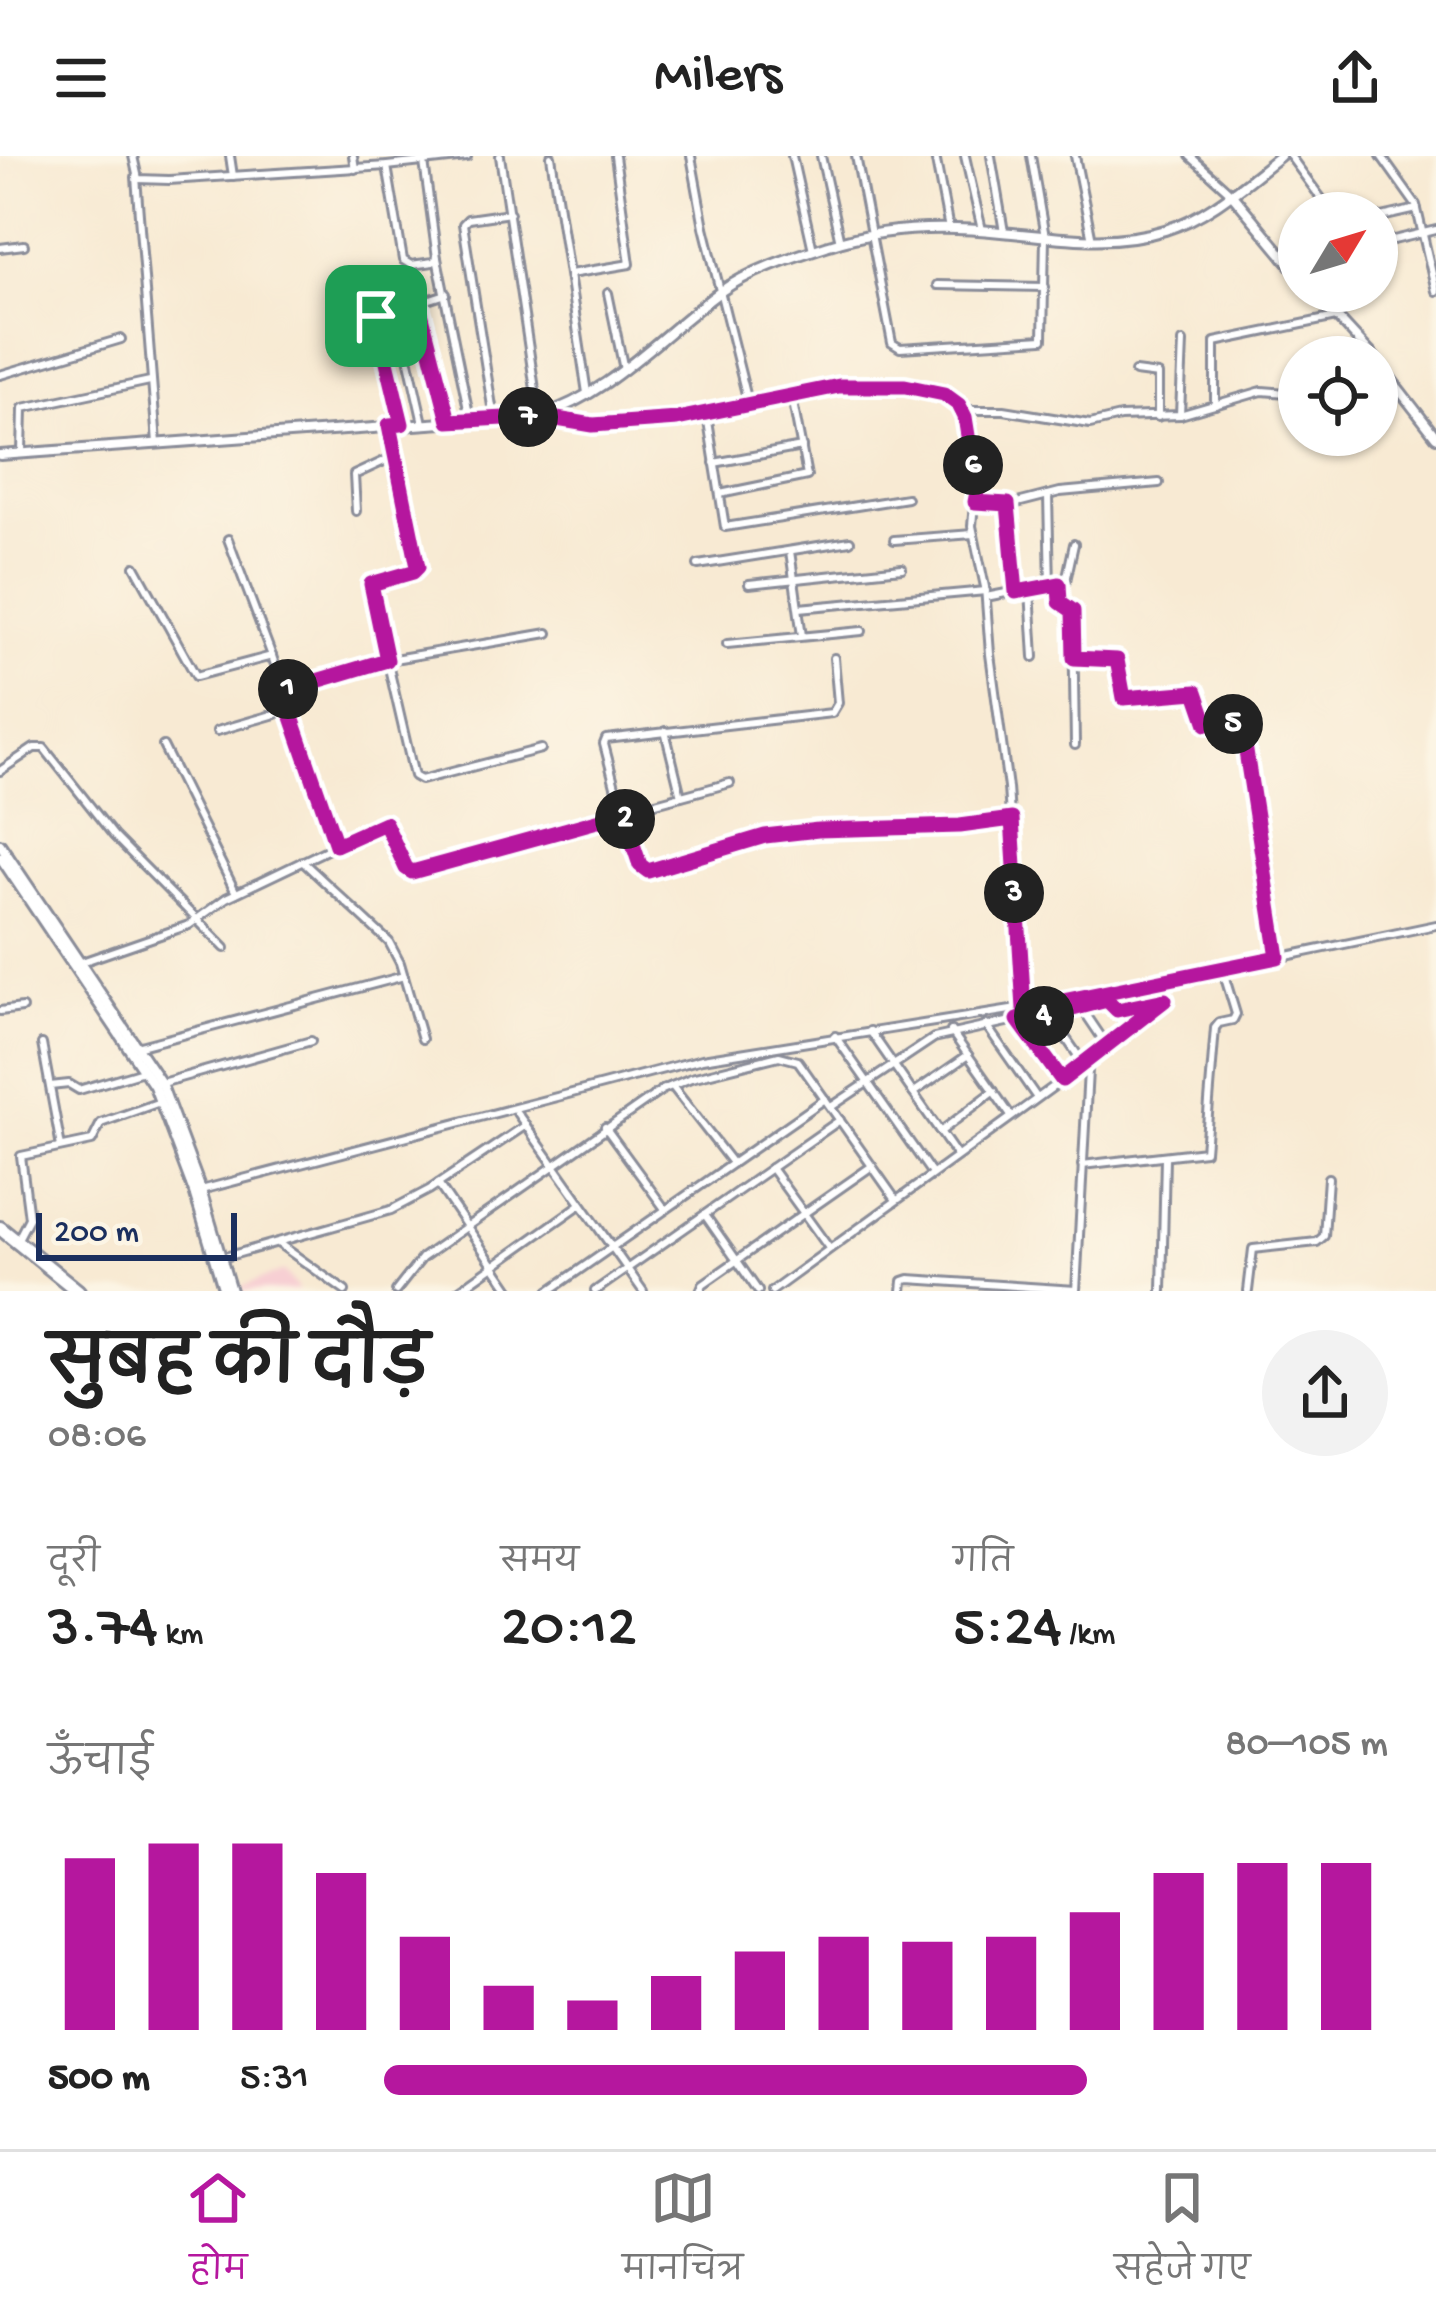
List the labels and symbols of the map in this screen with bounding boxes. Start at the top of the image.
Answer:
north arrow [1278,192,1398,312]
pin [325,265,427,367]
pin: 7 [498,387,558,447]
pin: 6 [943,435,1003,495]
pin: 1 [258,659,318,719]
pin: 5 [1203,694,1263,754]
pin: 2 [595,789,655,849]
pin: 3 [984,863,1044,923]
pin: 4 [1014,986,1074,1046]
scale bar [36,1207,237,1260]

